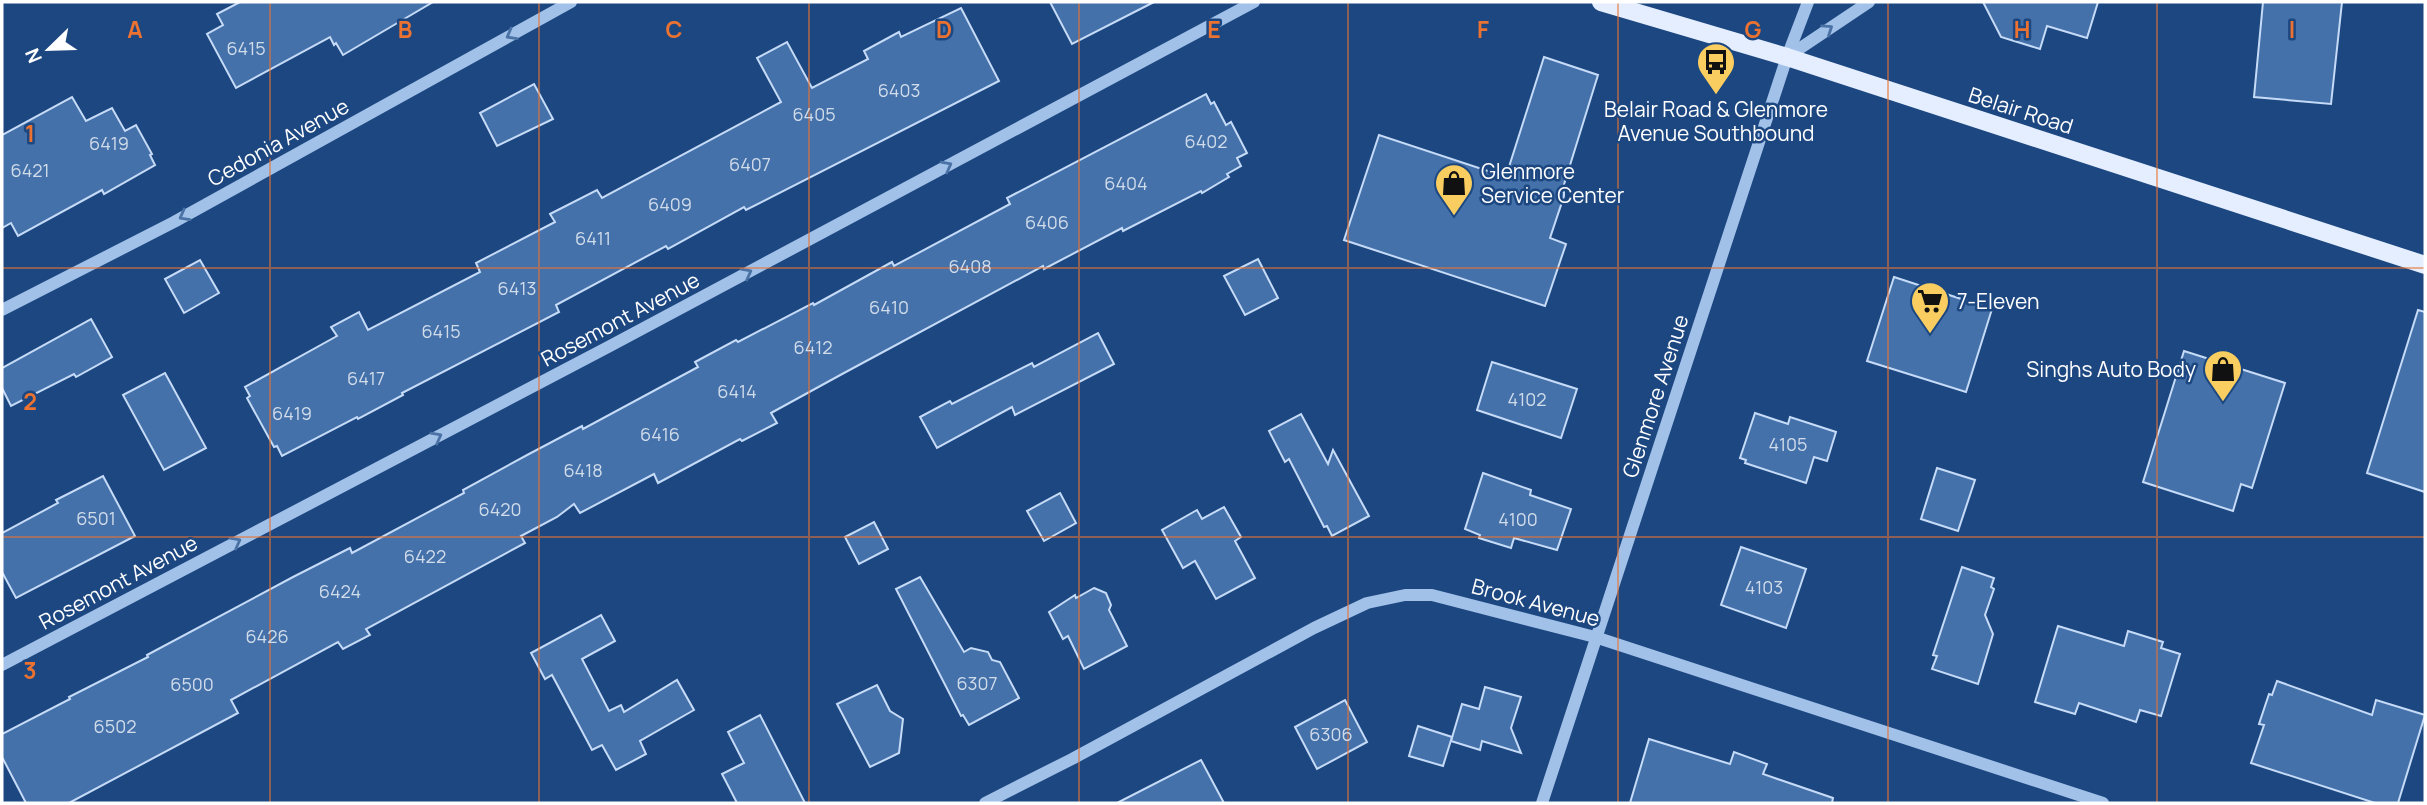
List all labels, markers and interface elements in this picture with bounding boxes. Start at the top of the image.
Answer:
text: A [127,13,143,45]
text: B [398,13,412,45]
text: C [666,13,683,45]
text: D [936,13,952,45]
text: E [1207,13,1221,45]
text: F [1477,13,1489,45]
text: G [1745,13,1762,45]
text: H [2014,13,2030,45]
text: I [2289,13,2295,45]
north arrow [14,14,84,84]
one-way arrow [1820,25,1833,37]
one-way arrow [506,27,518,40]
house number: 6415 [226,36,266,60]
bus stop icon: Belair Road & Glenmore Avenue Southbound [1695,41,1737,96]
text: N [19,44,48,67]
house number: 6403 [878,78,920,102]
street label: Belair Road [1965,80,2077,140]
street label: Cedonia Avenue [202,92,354,192]
place label: Belair Road & Glenmore Avenue Southbound [1604,95,1828,147]
house number: 6405 [792,102,836,126]
text: 1 [25,117,35,149]
house number: 6402 [1184,129,1228,153]
house number: 6419 [89,131,129,155]
house number: 6407 [729,152,771,176]
place label: Glenmore Service Center [1481,157,1625,209]
house number: 6421 [10,158,50,182]
one-way arrow [940,160,952,174]
shop icon: Glenmore Service Center [1433,162,1475,217]
house number: 6404 [1104,171,1148,195]
house number: 6409 [648,192,692,216]
one-way arrow [178,208,191,221]
house number: 6406 [1025,210,1069,234]
house number: 6411 [575,226,611,250]
house number: 6408 [948,254,992,278]
street label: Rosemont Avenue [536,265,704,373]
one-way arrow [739,268,752,281]
house number: 6413 [498,276,536,300]
supermarket icon: 7-Eleven [1909,280,1951,335]
place label: 7-Eleven [1957,287,2040,315]
house number: 6410 [869,295,909,319]
street label: Glenmore Avenue [1615,311,1695,481]
house number: 6415 [421,319,461,343]
house number: 6412 [793,335,833,359]
shop icon: Singhs Auto Body [2202,348,2244,403]
place label: Singhs Auto Body [2026,355,2196,383]
house number: 6417 [347,366,385,390]
house number: 6414 [717,379,757,403]
text: 2 [23,385,37,417]
house number: 4102 [1508,387,1546,411]
house number: 6419 [272,401,312,425]
house number: 6416 [640,422,680,446]
one-way arrow [430,431,442,445]
house number: 4105 [1768,432,1808,456]
house number: 6418 [563,458,603,482]
house number: 6420 [478,497,522,521]
house number: 6501 [76,506,116,530]
house number: 4100 [1498,507,1538,531]
street label: Rosemont Avenue [34,528,202,636]
one-way arrow [229,537,241,551]
house number: 6422 [404,544,446,568]
street label: Brook Avenue [1469,571,1603,633]
house number: 4103 [1745,575,1783,599]
house number: 6424 [319,579,361,603]
house number: 6426 [245,624,289,648]
text: 3 [23,654,37,686]
house number: 6307 [956,671,998,695]
house number: 6500 [170,672,214,696]
house number: 6502 [94,714,136,738]
house number: 6306 [1309,722,1353,746]

